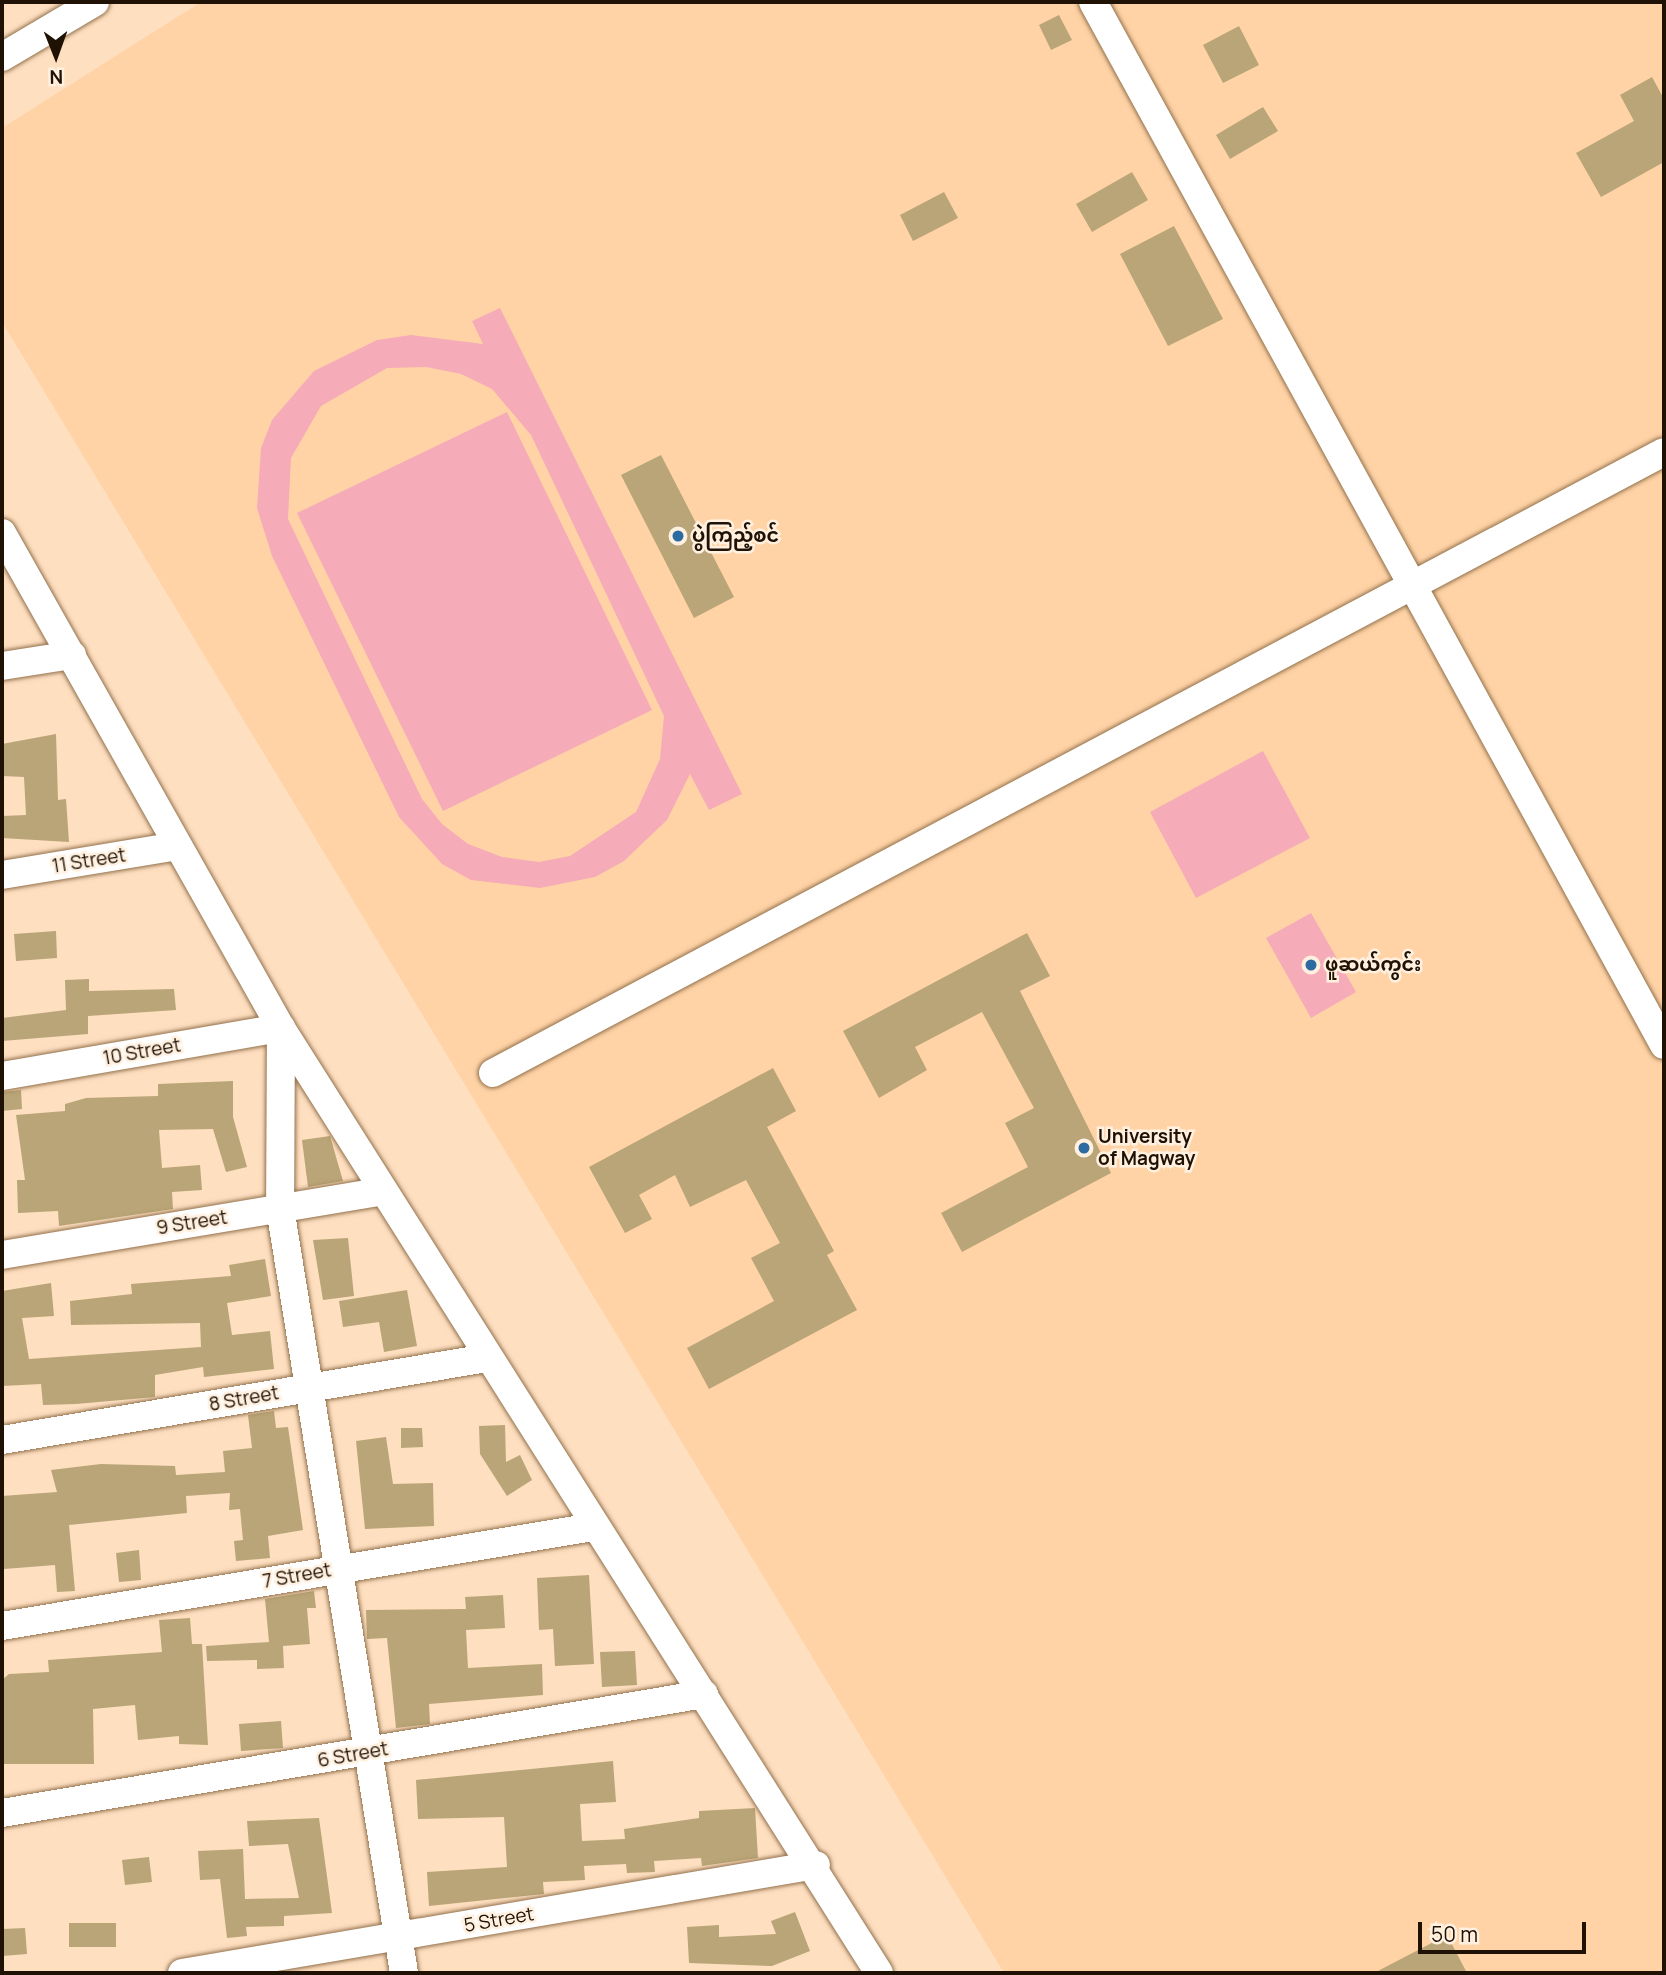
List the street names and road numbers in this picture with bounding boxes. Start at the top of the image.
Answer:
street label: 11 Street [50,844,128,878]
street label: 10 Street [101,1034,183,1070]
street label: 9 Street [155,1206,229,1240]
street label: 8 Street [207,1382,281,1416]
street label: 7 Street [261,1559,333,1593]
street label: 6 Street [316,1738,390,1772]
street label: 5 Street [462,1903,536,1937]

